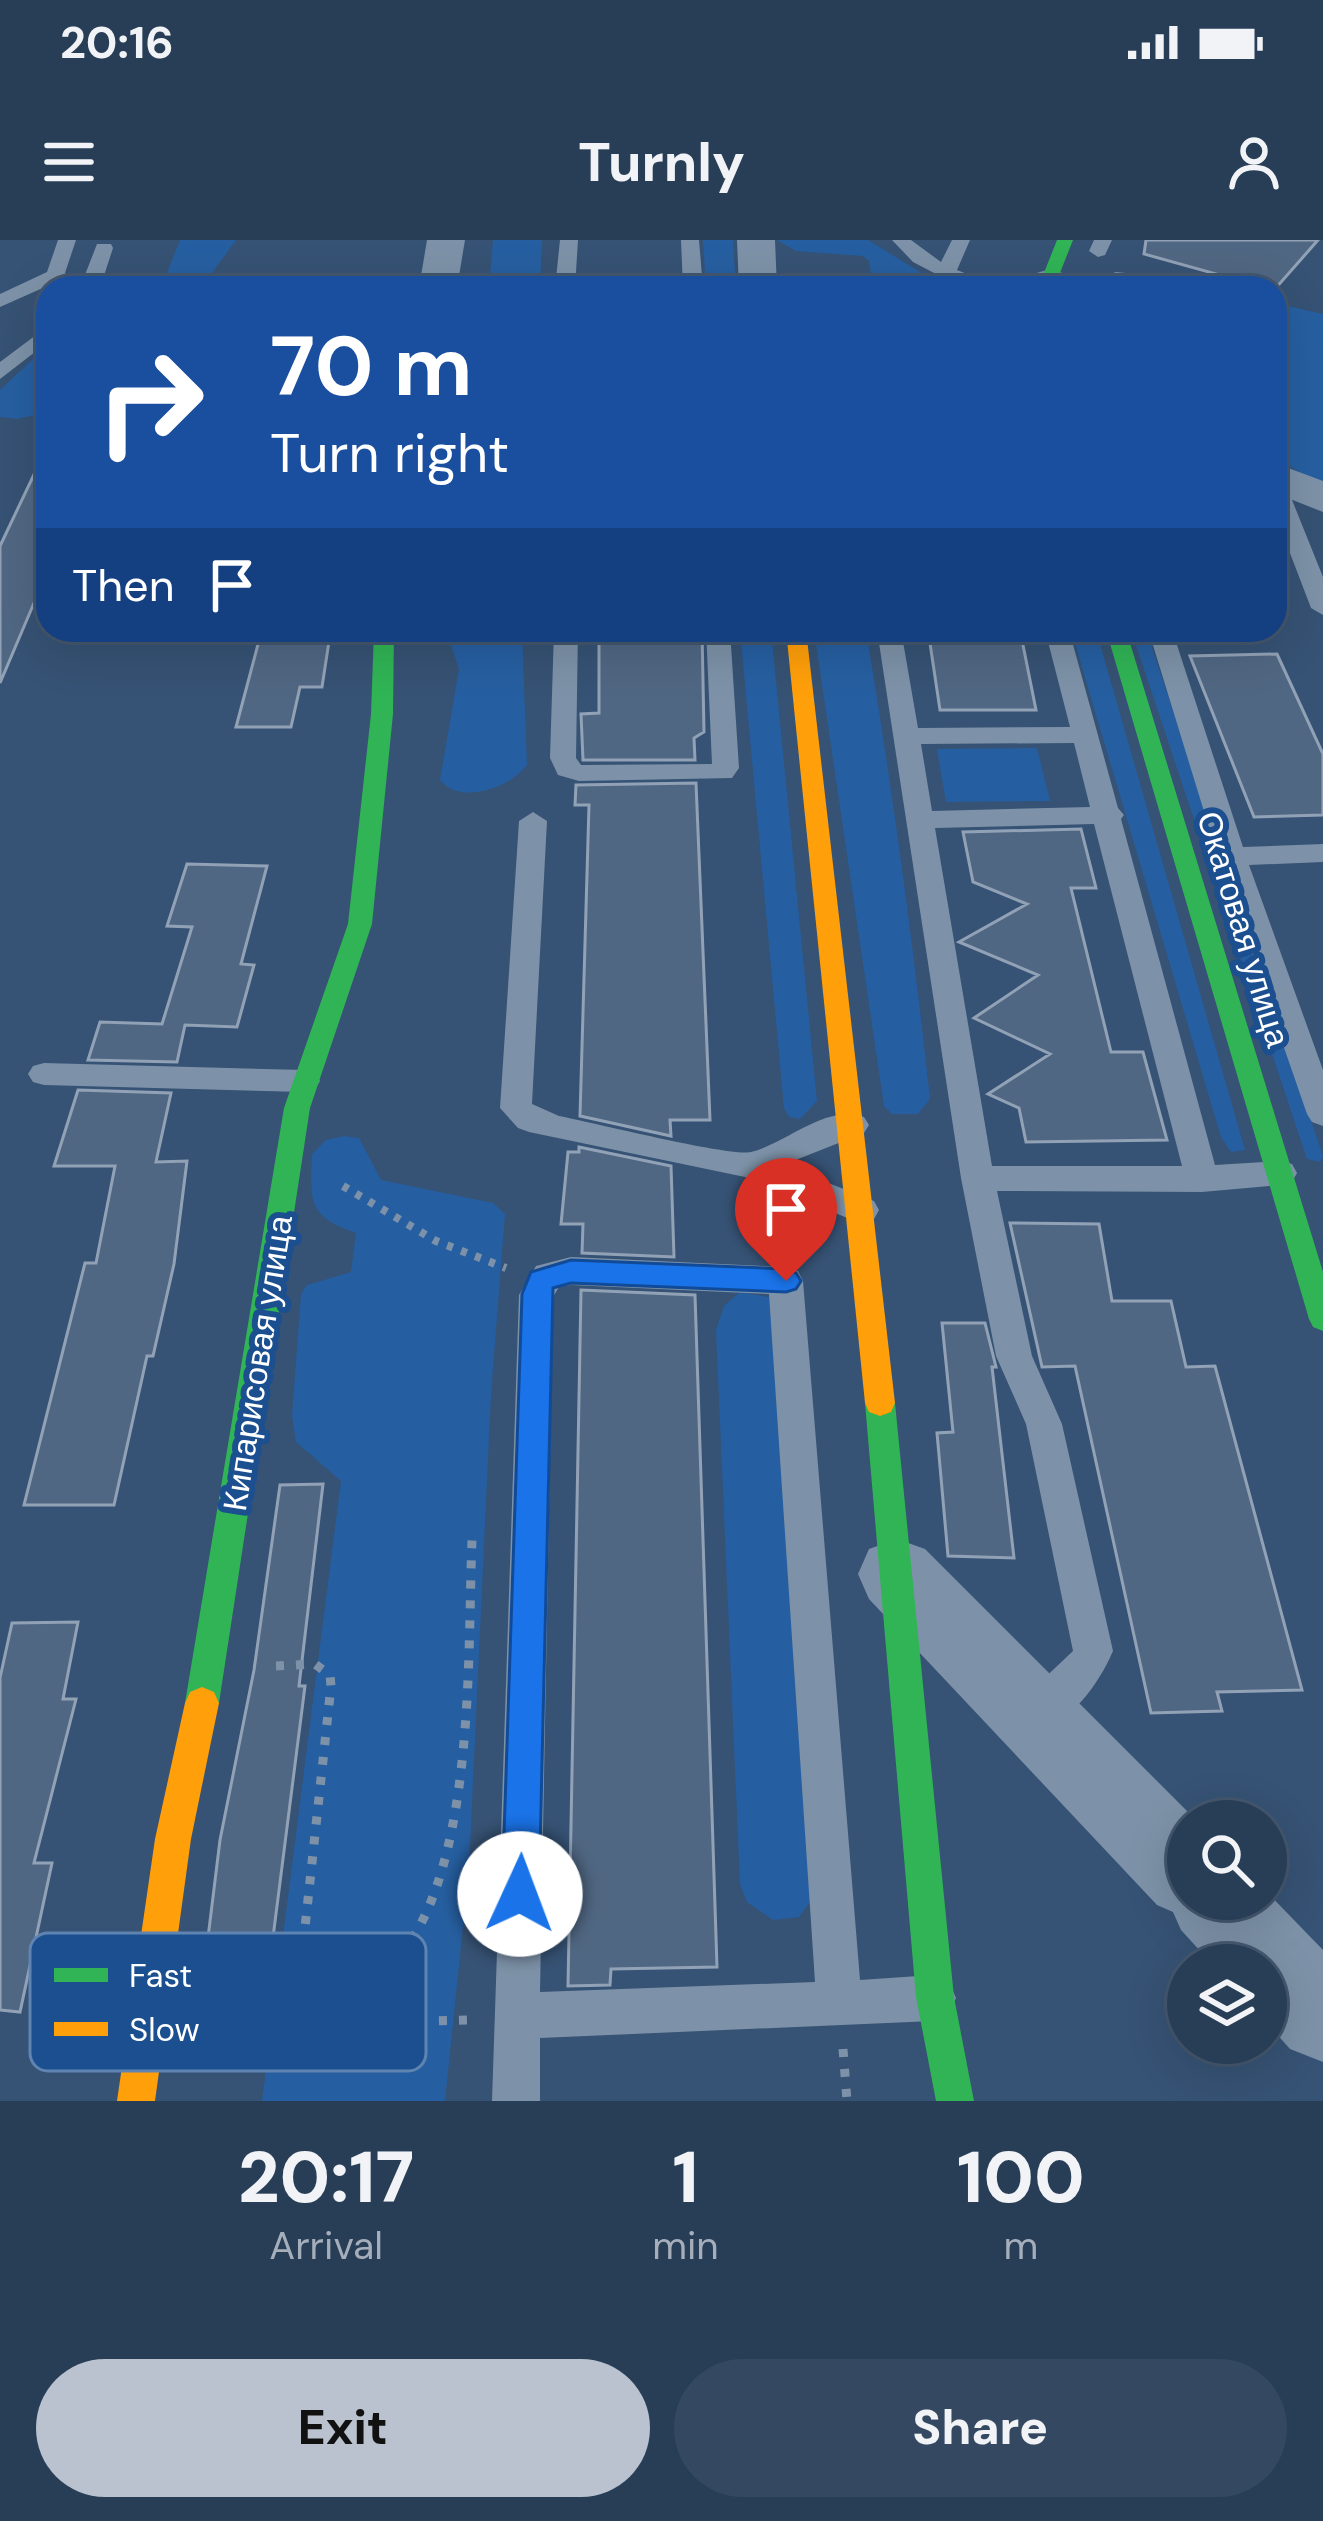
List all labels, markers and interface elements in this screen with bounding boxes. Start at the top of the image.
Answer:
text: 20:16 [60,13,174,72]
text: Turnly [578,127,745,198]
icon: menu [36,129,102,195]
icon: person [1221,129,1287,195]
text: 70 m [270,312,473,421]
icon: right [72,324,228,480]
text: Turn right [270,418,509,489]
icon: arrive [199,552,265,618]
text: Then [72,556,175,615]
street label: Окатовая улица [1187,806,1300,1053]
pin [735,1158,837,1281]
icon: arrive [753,1176,819,1242]
street label: Кипарисовая улица [213,1212,302,1514]
map controls [1167,1800,1287,2064]
button: search [1167,1800,1287,1920]
position arrow [457,1831,583,1957]
legend [30,1933,426,2071]
button: layers [1167,1944,1287,2064]
text: Fast [129,1954,192,1997]
text: Slow [129,2008,200,2051]
text: 20:17 [238,2131,414,2224]
text: 1 [672,2131,699,2224]
text: 100 [957,2131,1085,2224]
text: Arrival [269,2220,383,2271]
text: min [652,2220,719,2271]
text: m [1003,2220,1038,2271]
button: Exit [36,2359,650,2497]
button: Share [674,2359,1287,2497]

